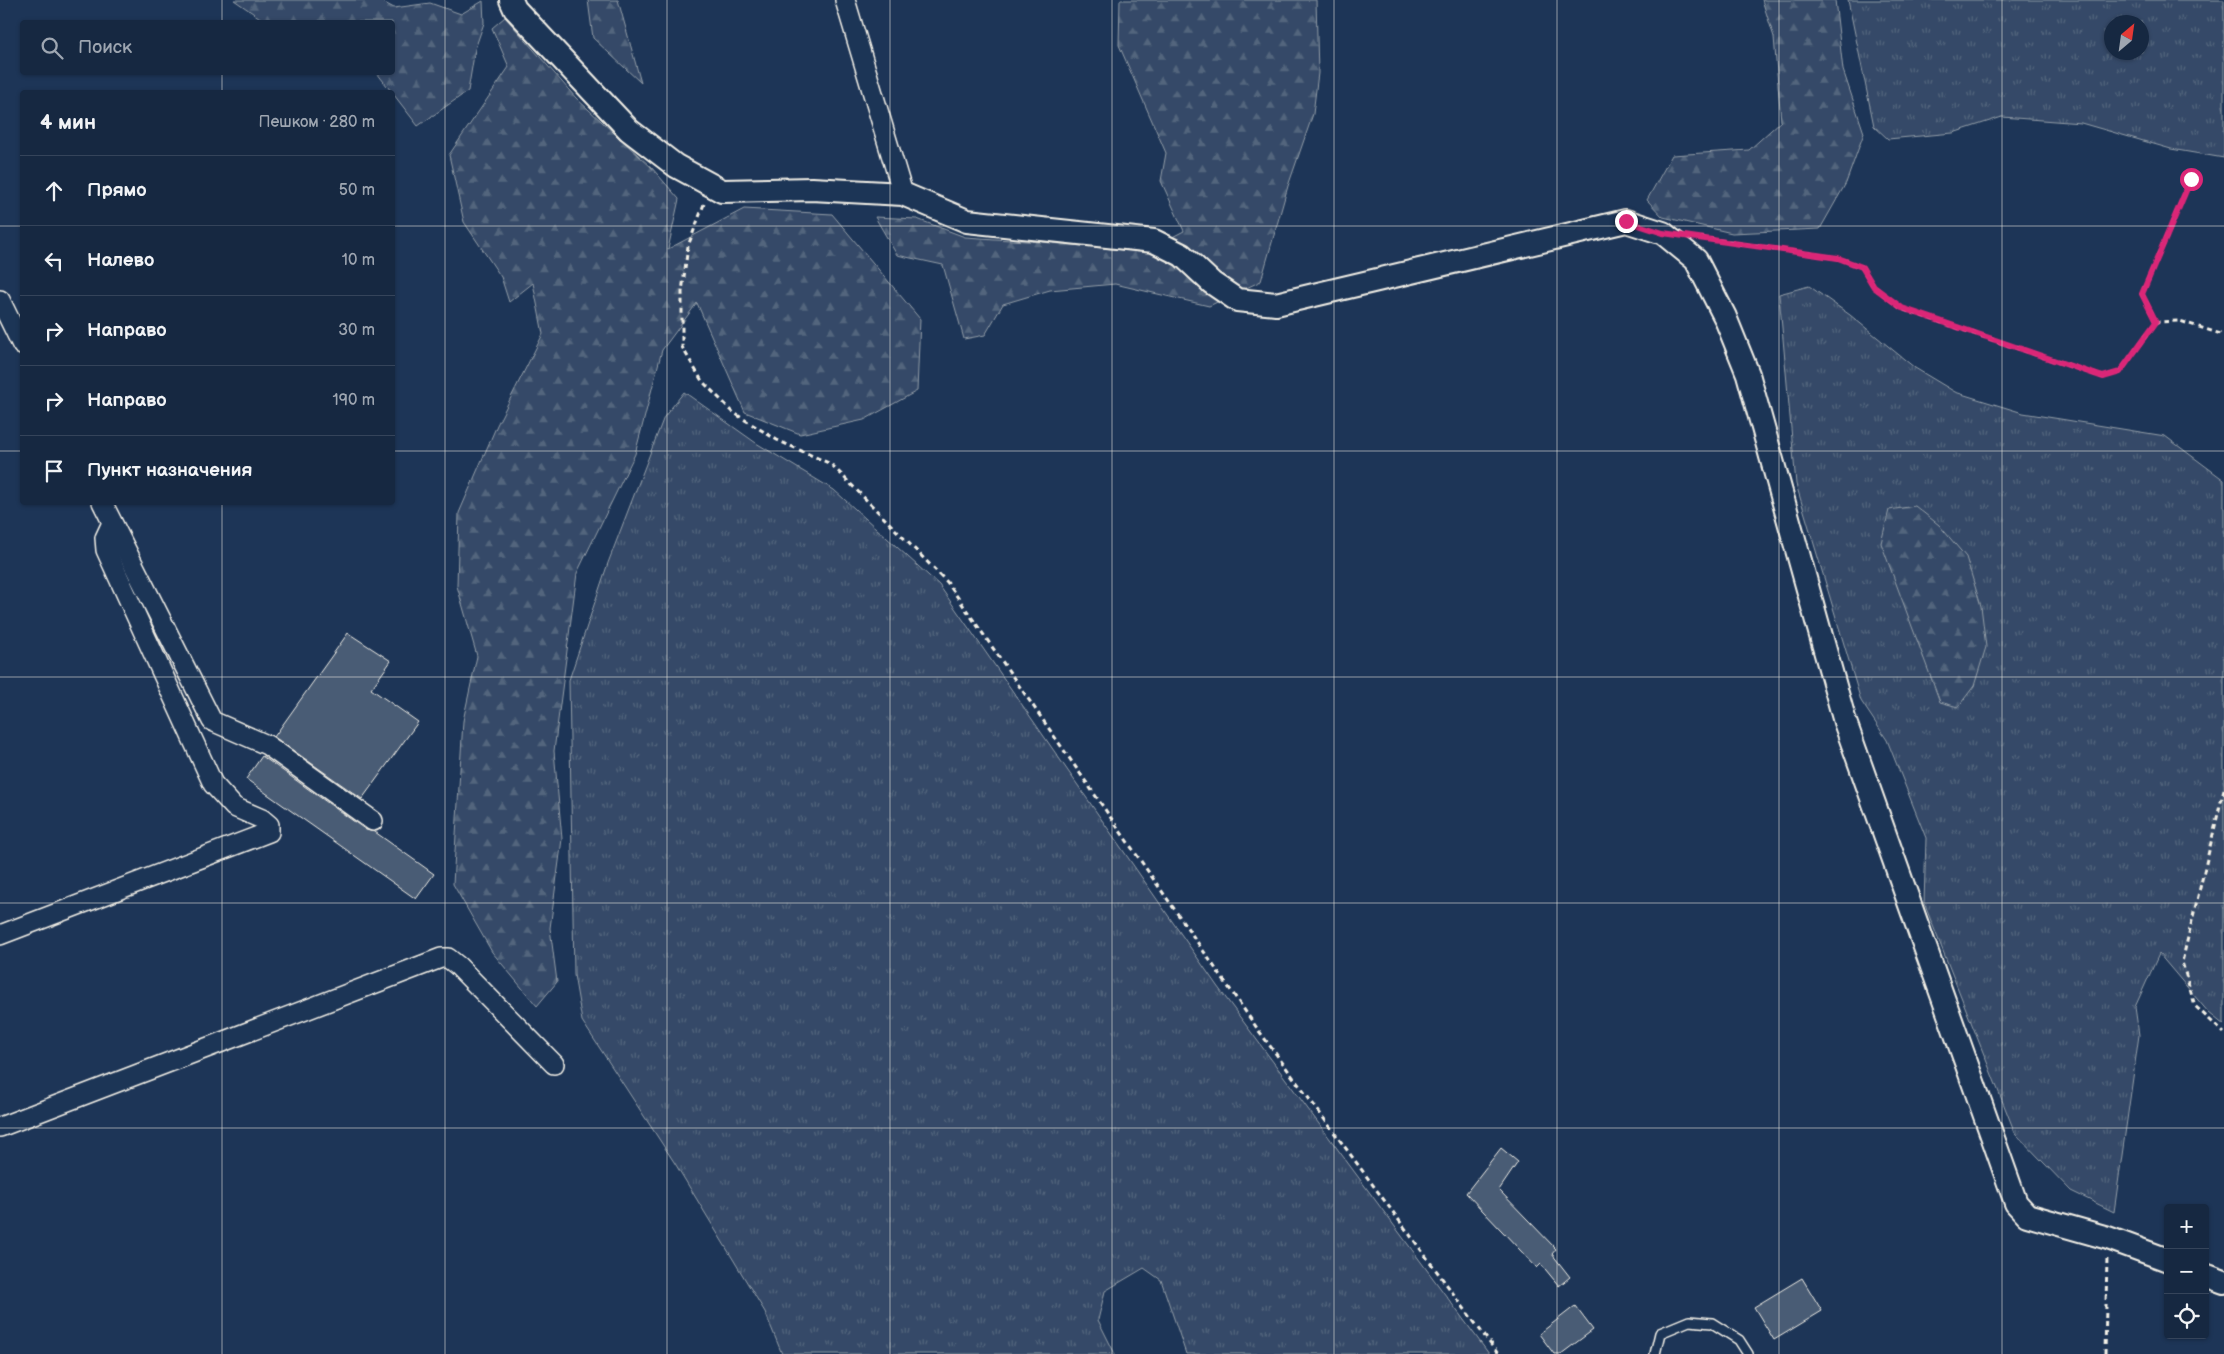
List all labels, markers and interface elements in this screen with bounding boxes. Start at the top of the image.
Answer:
north arrow [2104,15,2149,60]
search box [20,20,395,75]
icon: search [38,34,66,62]
text: Поиск [78,36,132,59]
text: 4 мин [40,110,96,135]
text: Пешком · 280 m [258,113,375,132]
route start [2180,168,2203,191]
icon: ahead [40,177,68,205]
text: Прямо [87,179,147,202]
text: 50 m [339,181,375,200]
route end [1615,210,1638,233]
icon: left [40,247,68,275]
text: Налево [87,249,154,272]
text: 10 m [342,251,375,270]
icon: right [40,317,68,345]
text: Направо [87,319,167,342]
text: 30 m [338,321,375,340]
icon: right [40,387,68,415]
text: Направо [87,389,167,412]
text: 190 m [333,391,375,410]
icon: arrive [40,457,68,485]
text: Пункт назначения [87,459,252,482]
map controls [2164,1204,2209,1339]
button: + [2164,1204,2209,1249]
button: − [2164,1249,2209,1294]
button: locate [2164,1294,2209,1339]

